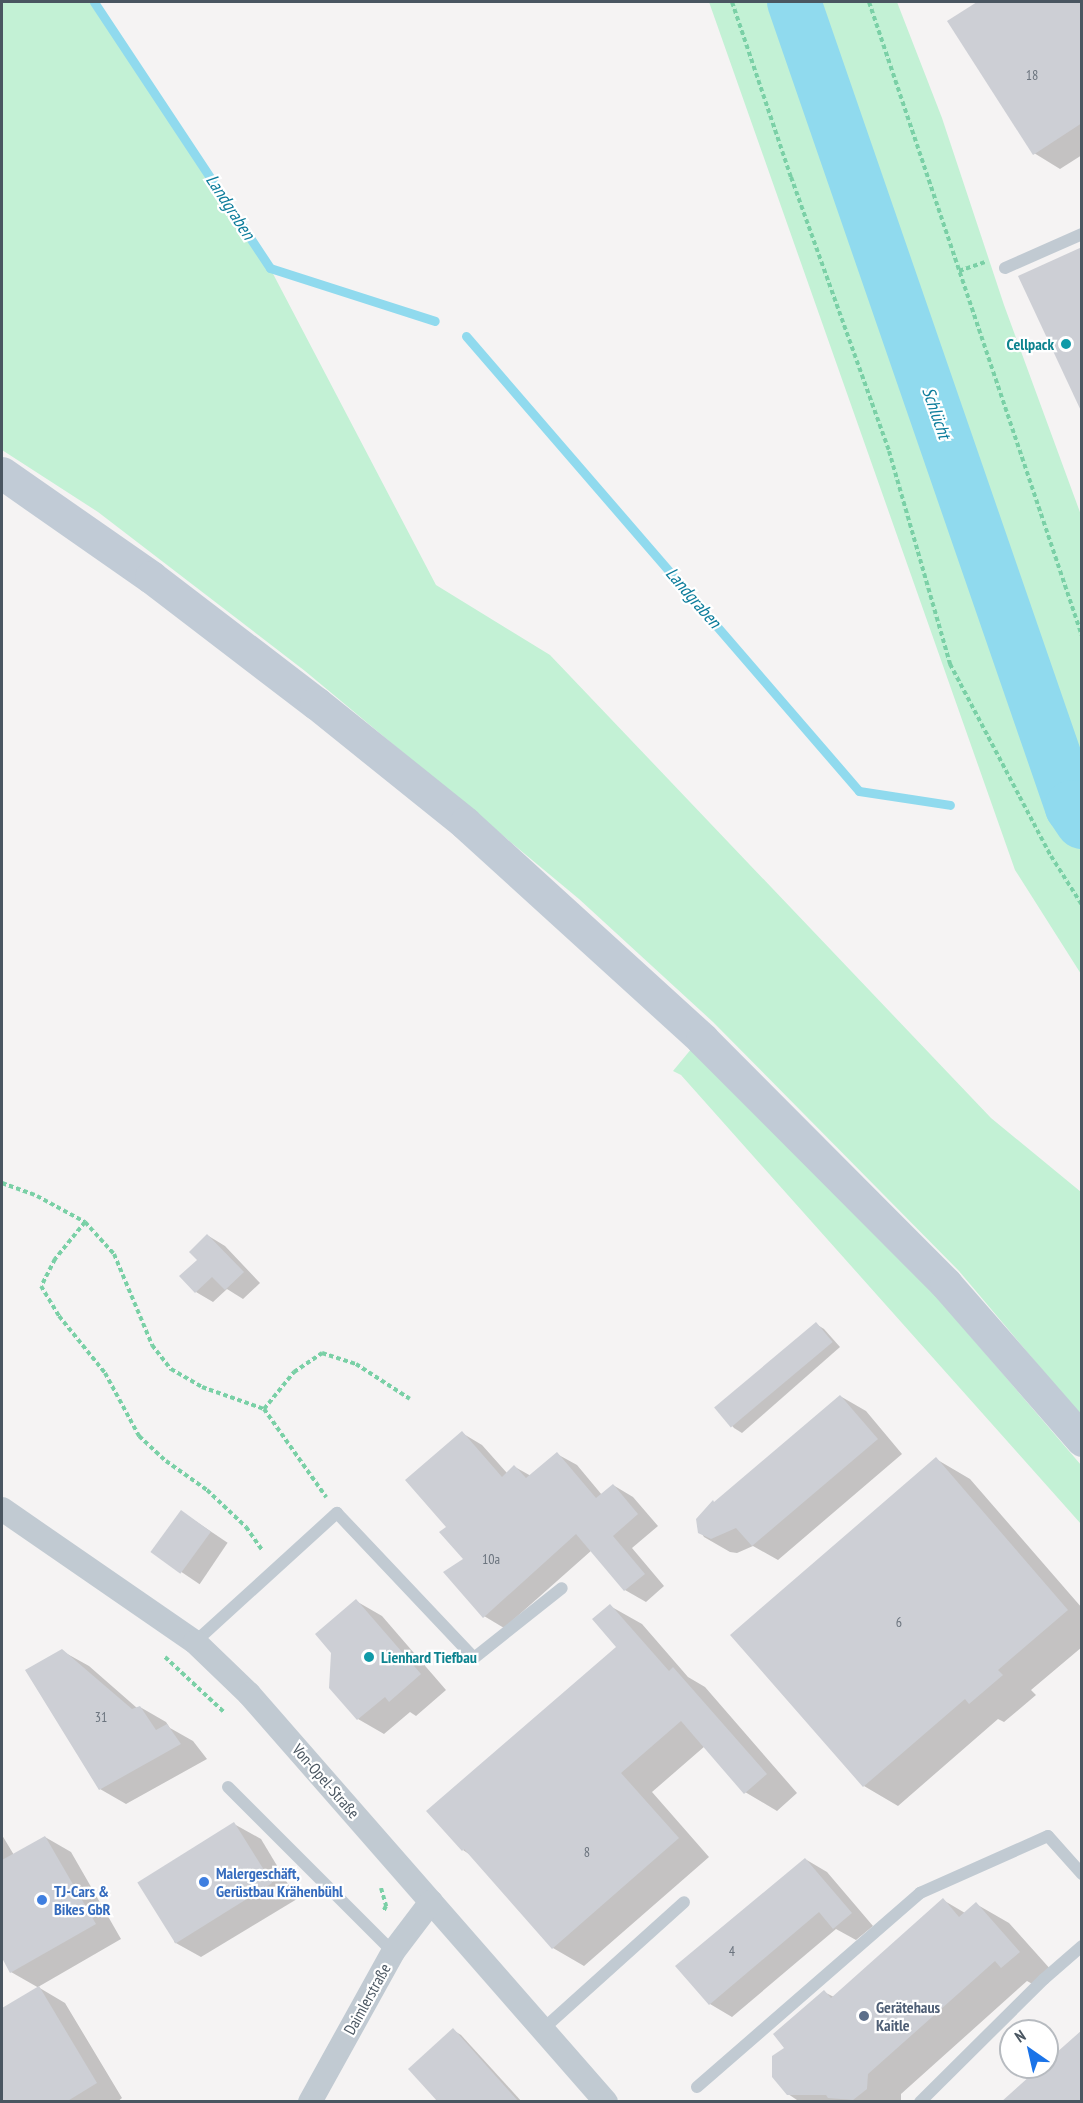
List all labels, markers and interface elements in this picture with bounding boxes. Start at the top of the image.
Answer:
house number: 18 [1026,67,1038,83]
water label: Landgraben [201,170,259,244]
place label: Cellpack [1007,334,1054,354]
marker: Cellpack [1059,337,1073,351]
water label: Schlücht [917,384,955,442]
water label: Landgraben [661,563,725,633]
house number: 10a [482,1551,500,1567]
house number: 6 [896,1614,902,1630]
place label: Lienhard Tiefbau [381,1647,477,1667]
marker: Lienhard Tiefbau [362,1650,376,1664]
house number: 31 [95,1709,107,1725]
street label: Von-Opel-Straße [288,1740,364,1822]
house number: 8 [584,1844,590,1860]
place label: Malergeschäft, Gerüstbau Krähenbühl [216,1863,343,1901]
marker: Malergeschäft, Gerüstbau Krähenbühl [197,1875,211,1889]
place label: TJ-Cars & Bikes GbR [54,1881,111,1919]
marker: TJ-Cars & Bikes GbR [35,1893,49,1907]
house number: 4 [729,1943,735,1959]
street label: Daimlerstraße [340,1960,394,2038]
place label: Gerätehaus Kaitle [876,1997,940,2035]
marker: Gerätehaus Kaitle [857,2009,871,2023]
north arrow [999,2019,1059,2079]
text: N [1011,2025,1029,2046]

